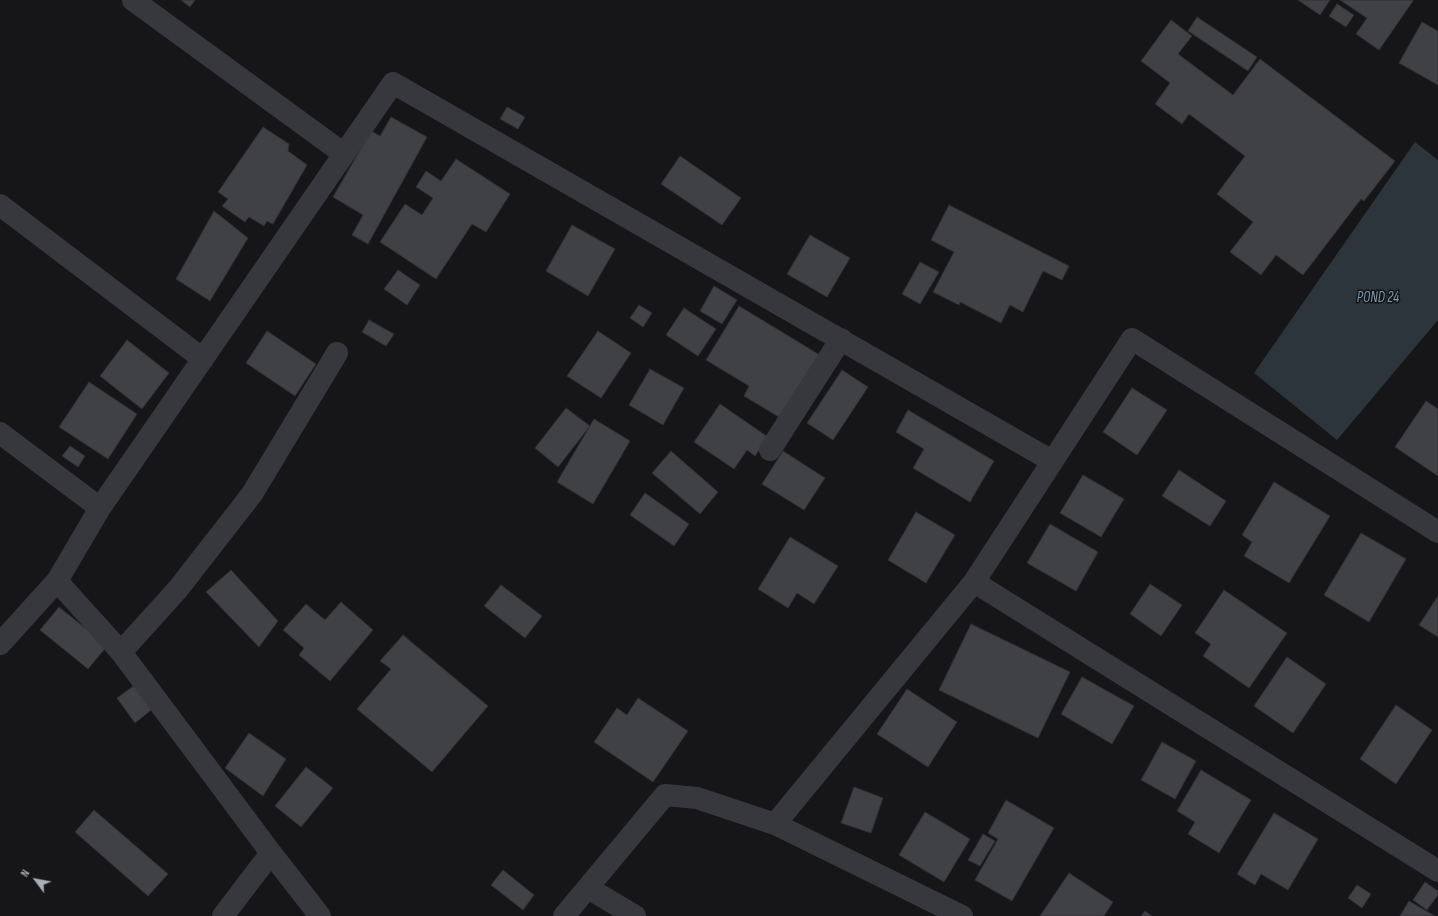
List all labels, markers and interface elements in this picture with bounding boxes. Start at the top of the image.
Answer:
water label: POND 24 [1357,289,1399,307]
north arrow [16,860,56,900]
text: N [18,867,32,879]

